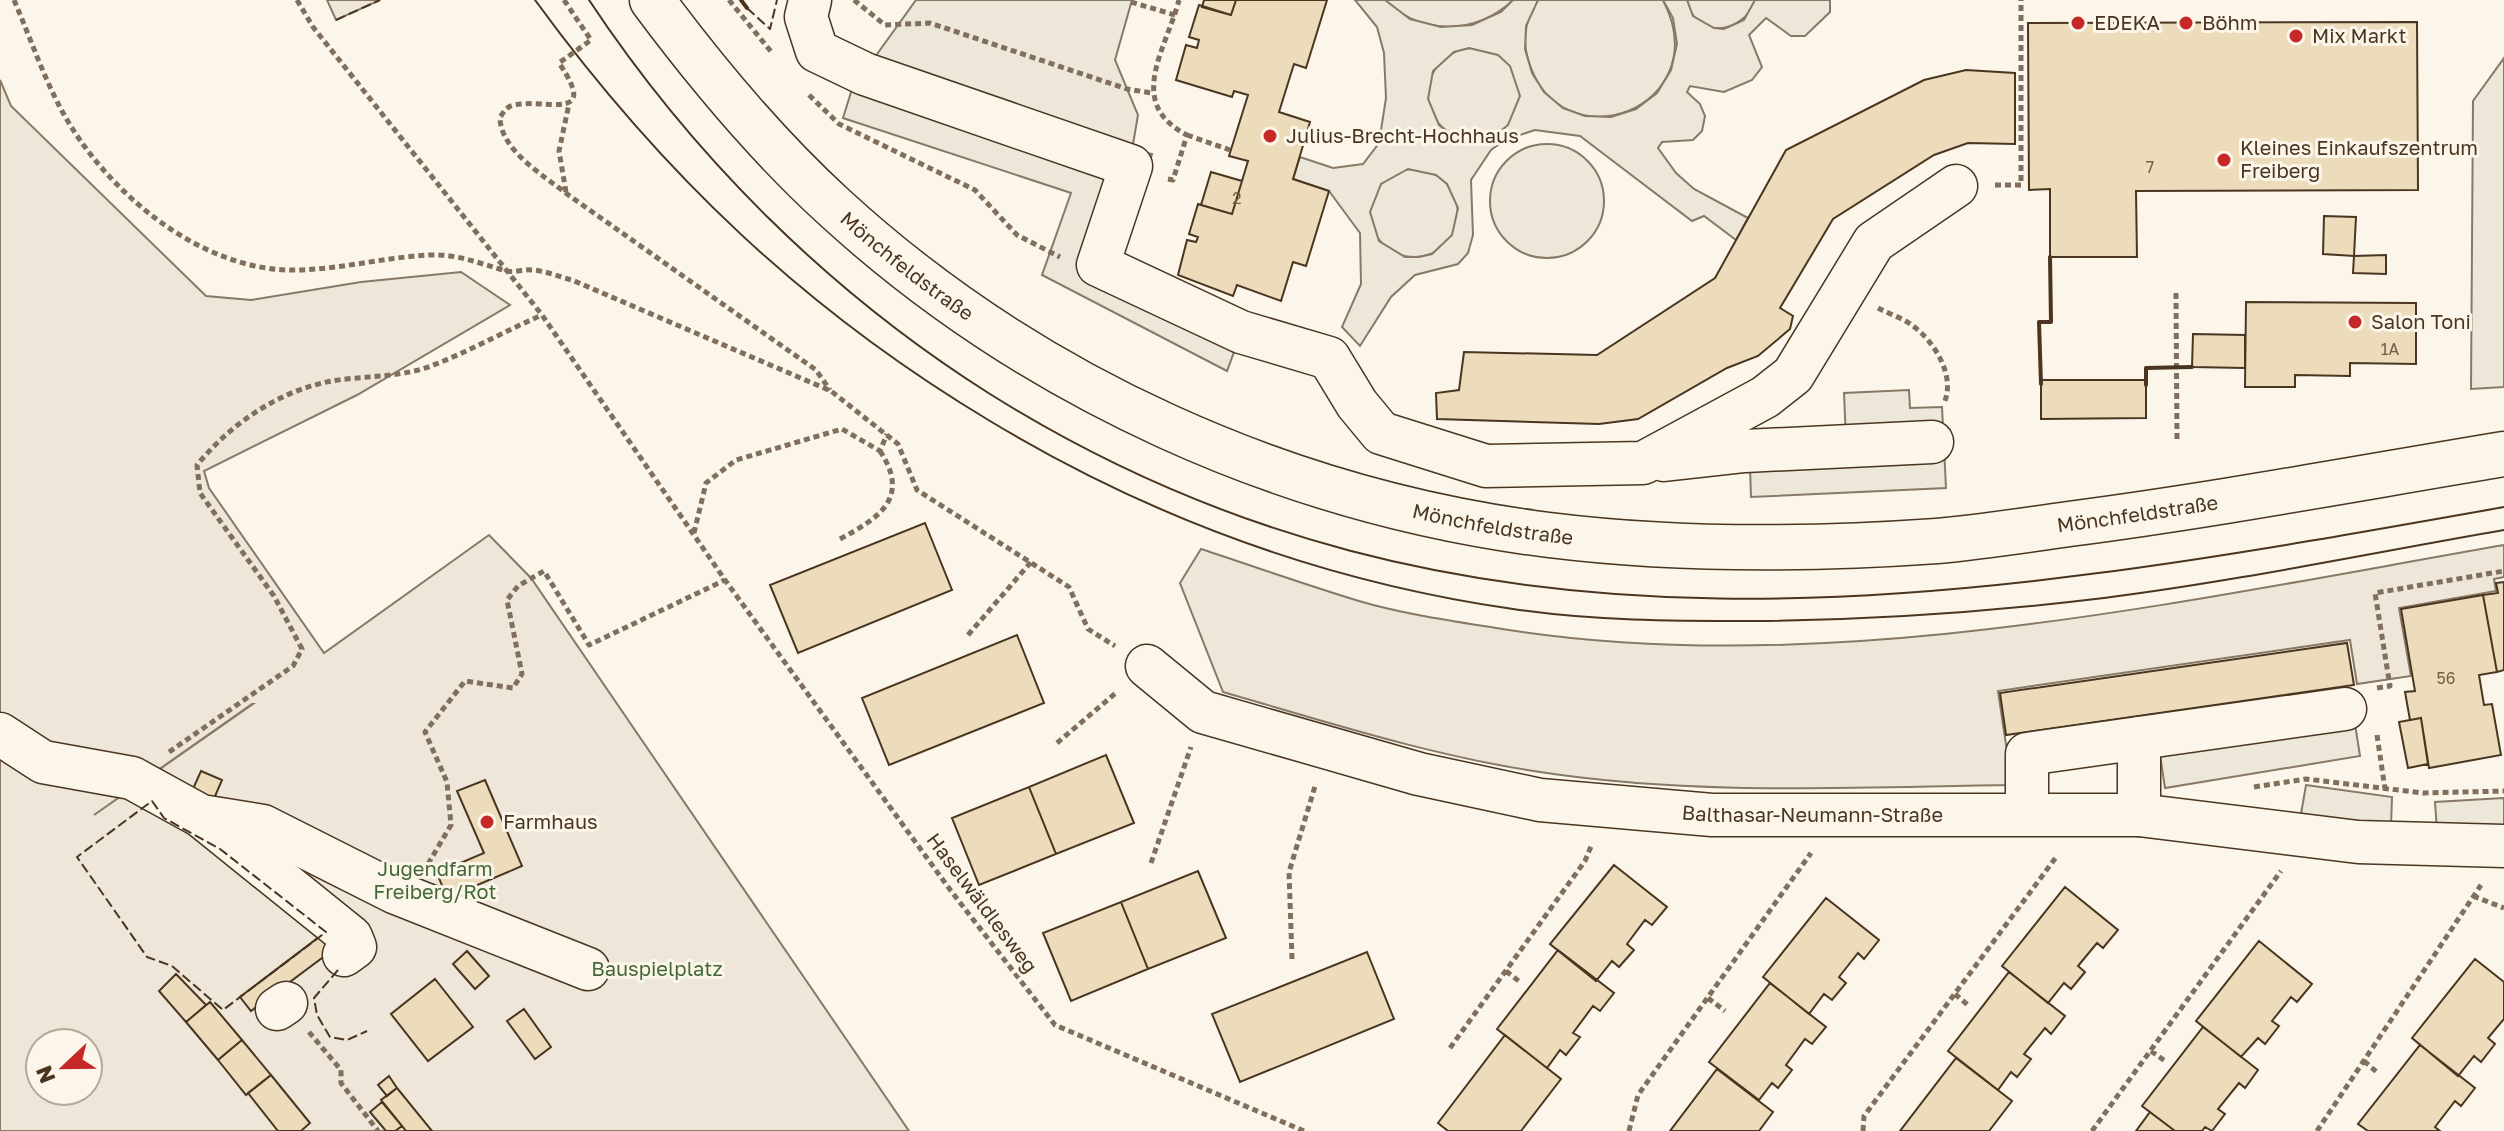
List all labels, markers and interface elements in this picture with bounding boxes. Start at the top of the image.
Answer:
place label: EDEKA [2094,10,2160,34]
place label: Böhm [2202,10,2257,34]
marker: EDEKA [2069,14,2087,32]
marker: Böhm [2177,14,2195,32]
place label: Mix Markt [2312,23,2407,47]
marker: Mix Markt [2287,27,2305,45]
place label: Julius-Brecht-Hochhaus [1286,123,1519,147]
marker: Julius-Brecht-Hochhaus [1261,127,1279,145]
place label: Kleines Einkaufszentrum Freiberg [2240,135,2478,182]
marker: Kleines Einkaufszentrum Freiberg [2215,151,2233,169]
house number: 7 [2146,157,2154,177]
house number: 2 [1232,188,1242,208]
street label: Mönchfeldstraße [836,206,979,325]
place label: Salon Toni [2371,309,2471,333]
marker: Salon Toni [2346,313,2364,331]
house number: 1A [2381,339,2400,359]
street label: Mönchfeldstraße [2055,489,2220,537]
street label: Mönchfeldstraße [1410,498,1575,549]
house number: 56 [2437,668,2455,688]
street label: Balthasar-Neumann-Straße [1681,799,1943,826]
place label: Farmhaus [503,809,598,833]
marker: Farmhaus [478,813,496,831]
street label: Haselwäldlesweg [922,828,1043,977]
park label: Jugendfarm Freiberg/Rot [373,856,497,903]
park label: Bauspielplatz [591,956,723,980]
north arrow [24,1027,104,1107]
text: N [29,1062,61,1087]

